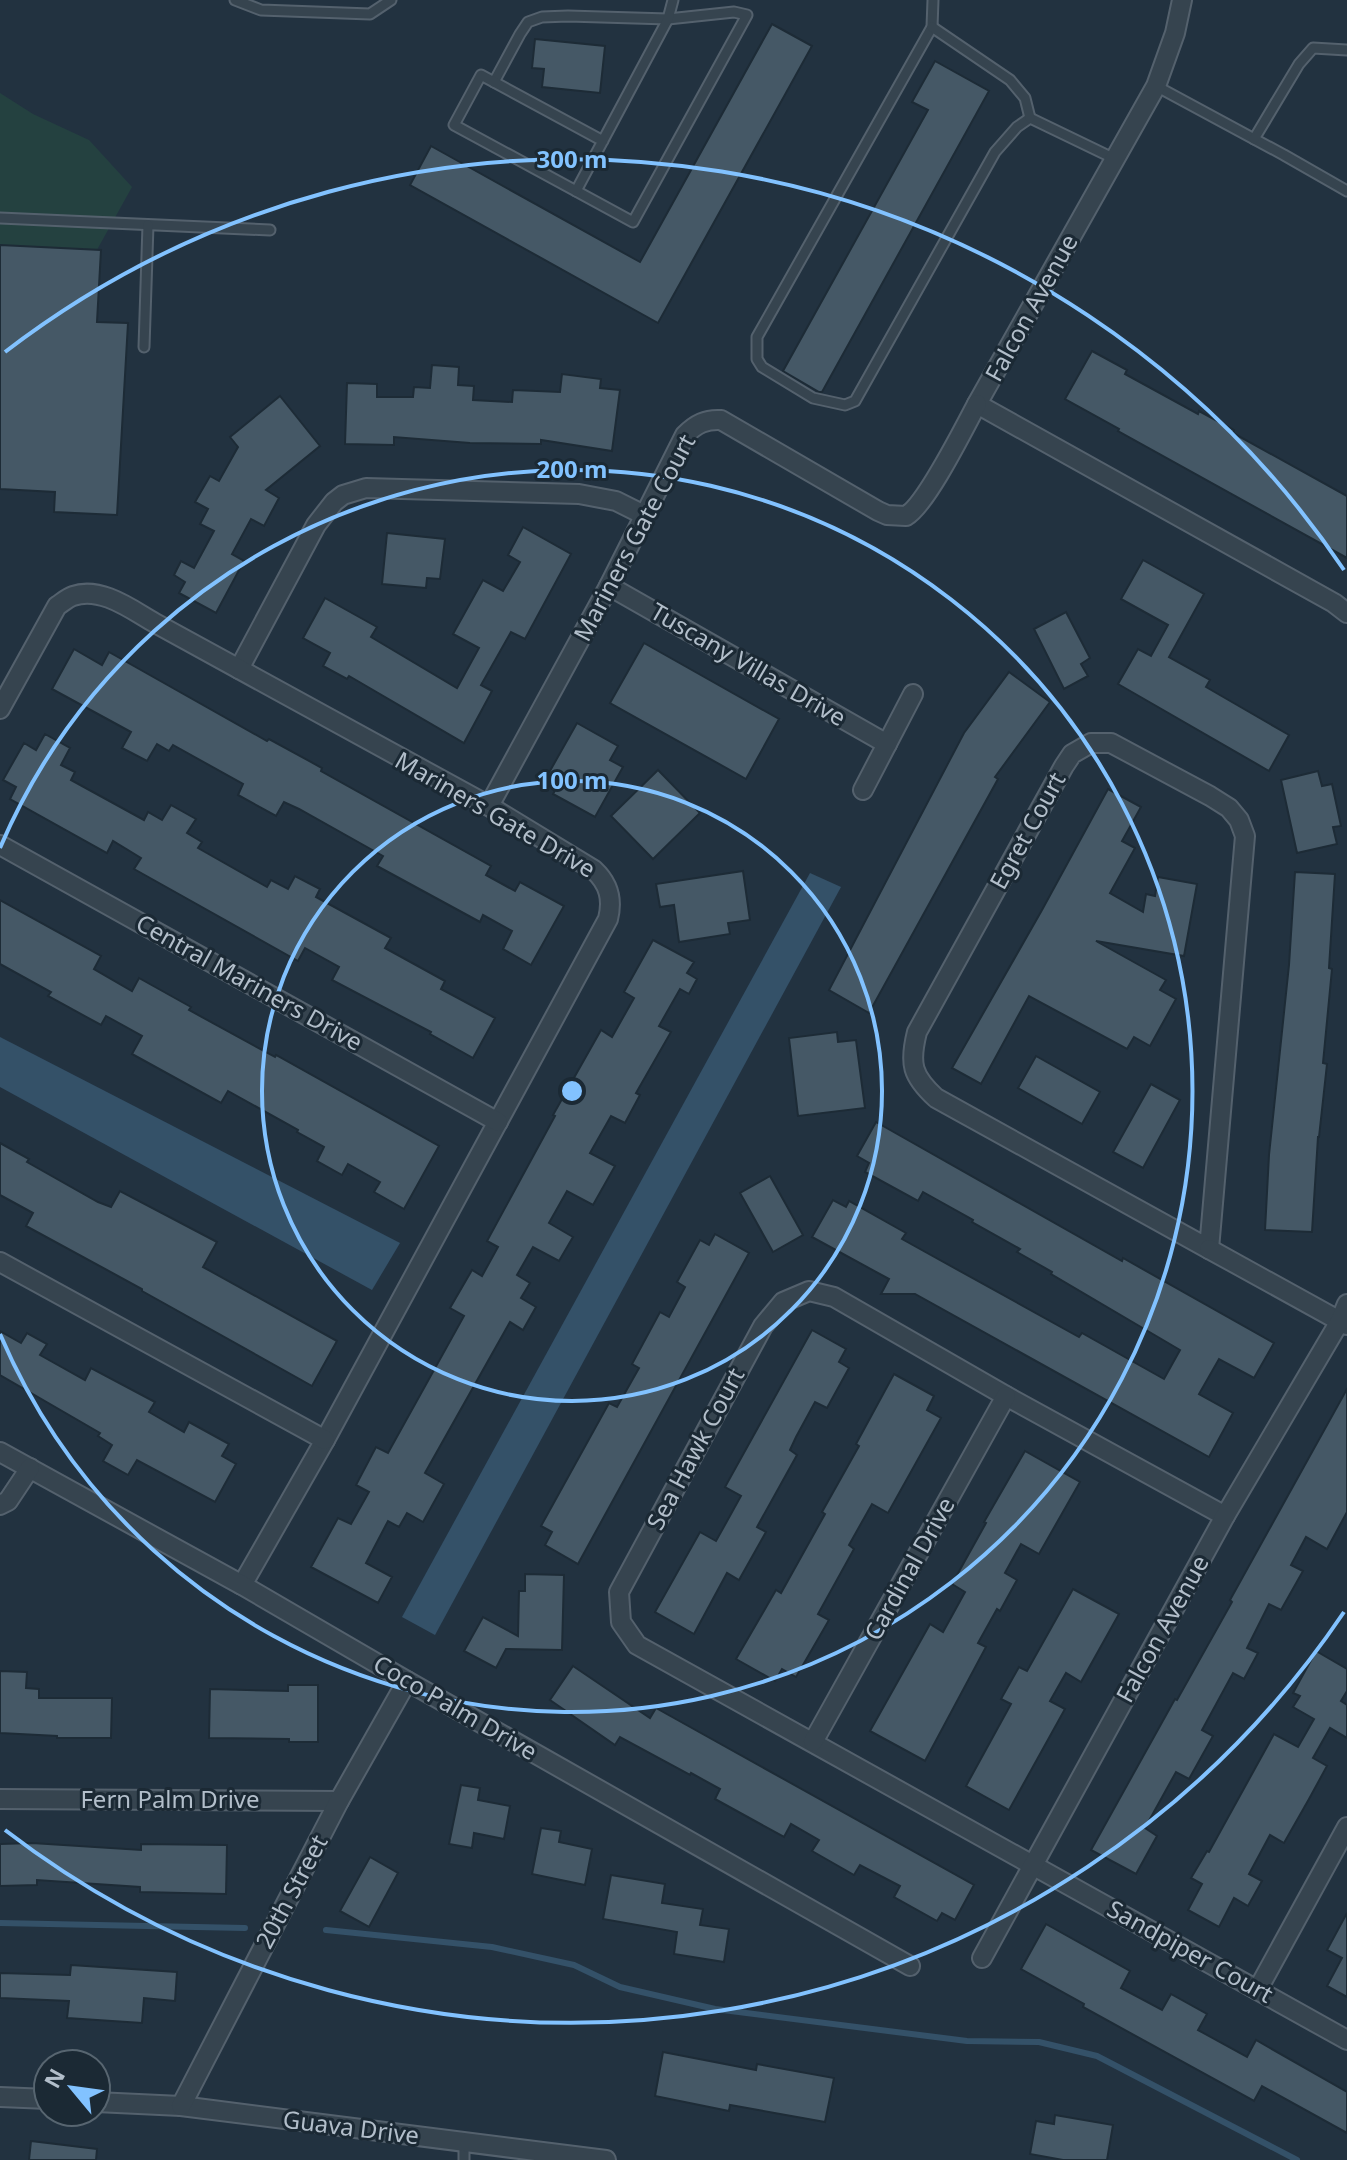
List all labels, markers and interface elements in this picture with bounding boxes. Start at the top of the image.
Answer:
text: 300 m [537,142,607,175]
street label: Falcon Avenue [977,228,1085,387]
street label: Mariners Gate Court [565,428,702,647]
text: 200 m [537,452,607,485]
street label: Tuscany Villas Drive [645,594,852,733]
street label: Mariners Gate Drive [390,743,602,885]
text: 100 m [537,763,607,796]
street label: Egret Court [981,766,1073,895]
street label: Central Mariners Drive [131,906,369,1058]
centre of rings [558,1077,586,1105]
street label: Sea Hawk Court [638,1361,751,1535]
street label: Cardinal Drive [856,1491,962,1646]
street label: Falcon Avenue [1108,1549,1216,1708]
street label: Coco Palm Drive [368,1646,544,1767]
street label: Fern Palm Drive [80,1782,260,1815]
street label: 20th Street [247,1828,335,1954]
street label: Sandpiper Court [1102,1891,1280,2010]
north arrow [32,2048,112,2128]
text: N [36,2063,71,2093]
street label: Guava Drive [281,2102,421,2151]

